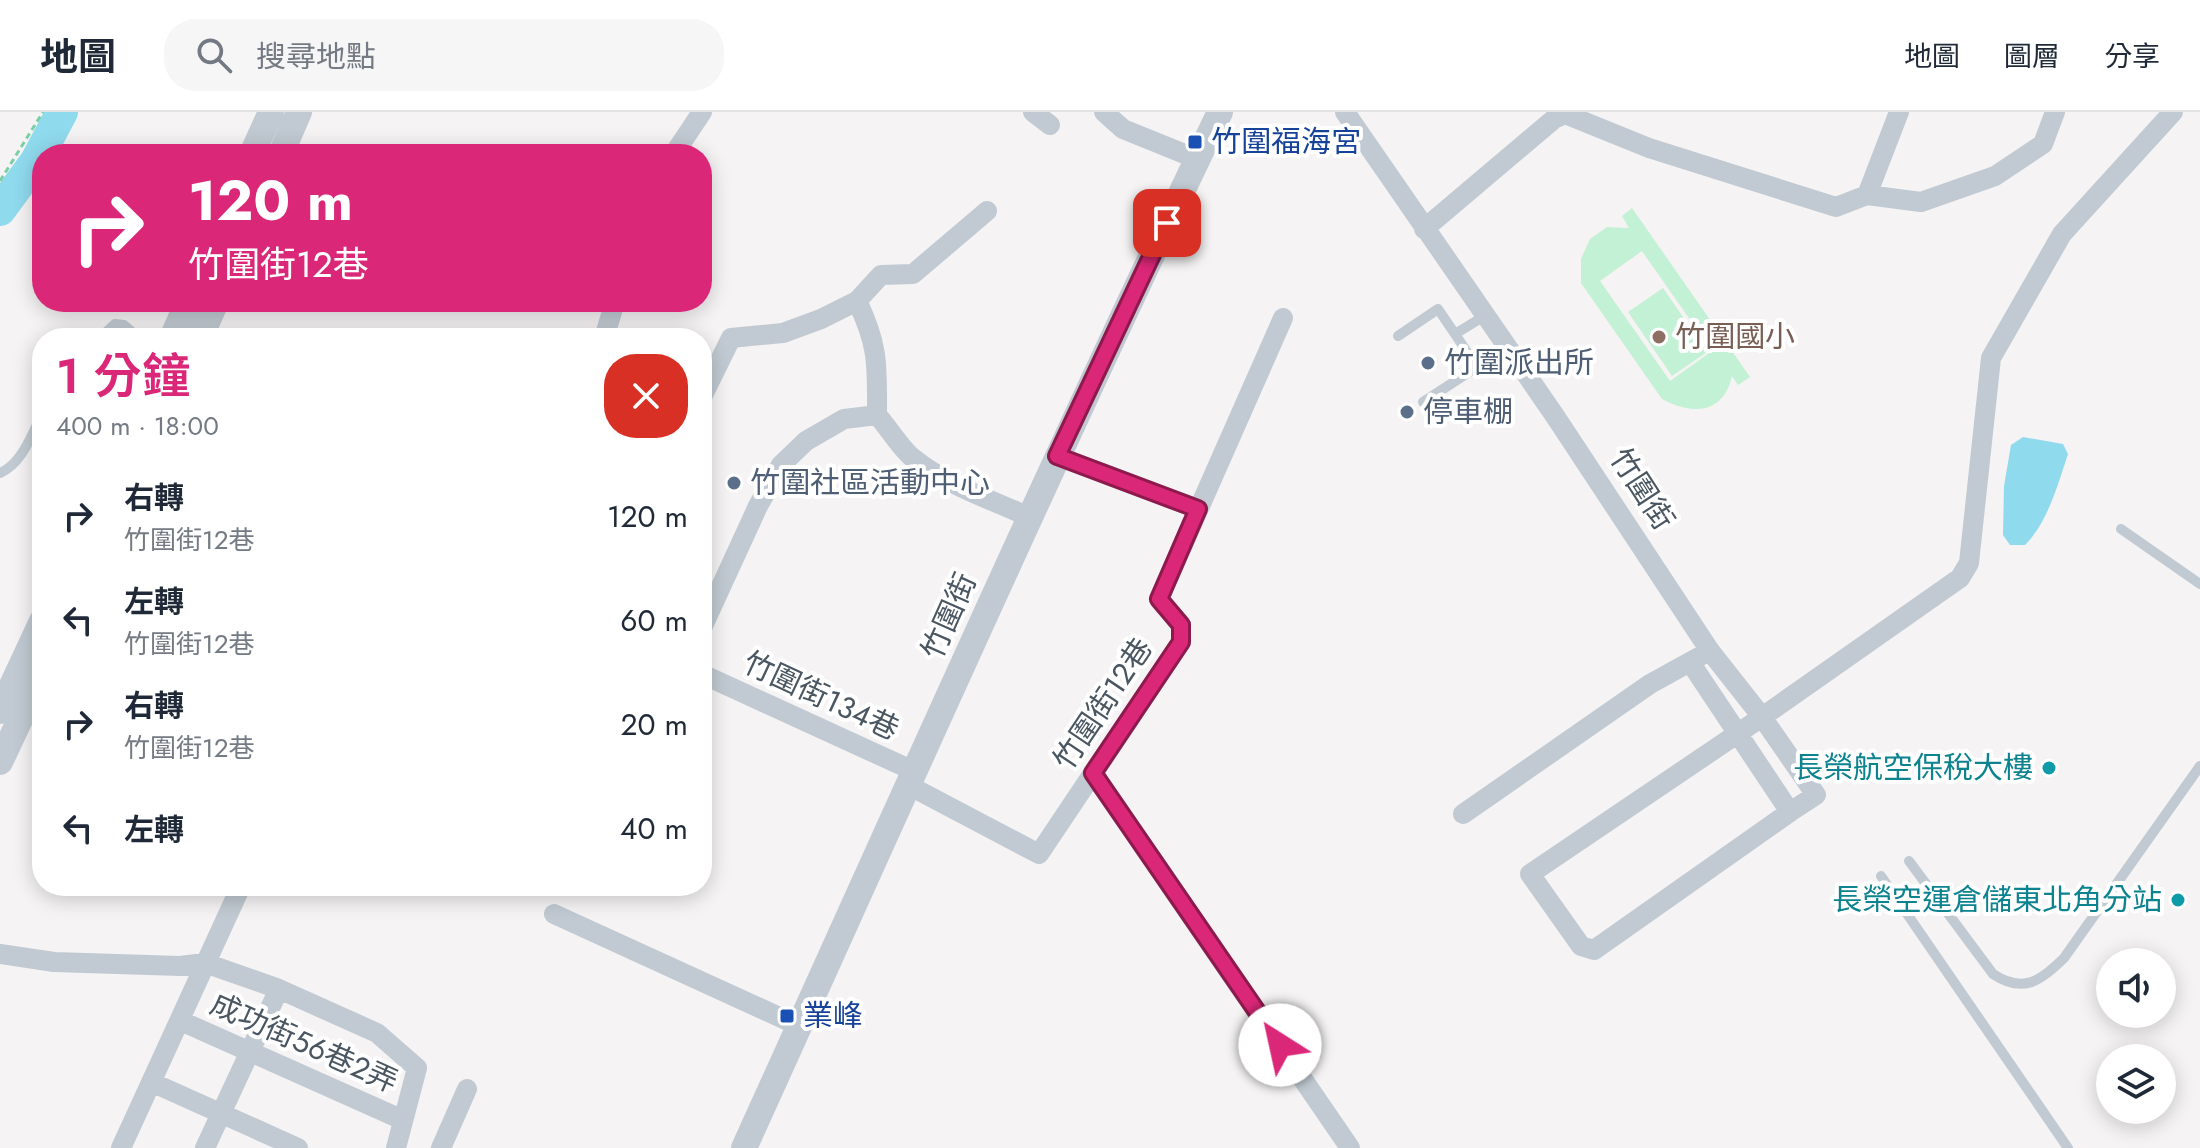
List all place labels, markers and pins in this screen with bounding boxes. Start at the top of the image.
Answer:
place label: 竹圍福海宮 [1211,120,1361,163]
marker: 竹圍福海宮 [1186,133,1204,151]
pin [1133,189,1201,257]
place label: 竹圍國小 [1675,315,1795,358]
marker: 竹圍國小 [1650,328,1668,346]
place label: 竹圍派出所 [1444,341,1594,384]
marker: 竹圍派出所 [1419,354,1437,372]
place label: 停車棚 [1423,390,1513,433]
marker: 停車棚 [1398,403,1416,421]
place label: 竹圍社區活動中心 [750,461,990,504]
marker: 竹圍社區活動中心 [725,474,743,492]
place label: 長榮航空保稅大樓 [1793,746,2033,789]
marker: 長榮航空保稅大樓 [2040,759,2058,777]
place label: 長榮空運倉儲東北角分站 [1832,878,2162,921]
marker: 長榮空運倉儲東北角分站 [2169,891,2187,909]
place label: 業峰 [803,994,863,1037]
marker: 業峰 [778,1007,796,1025]

